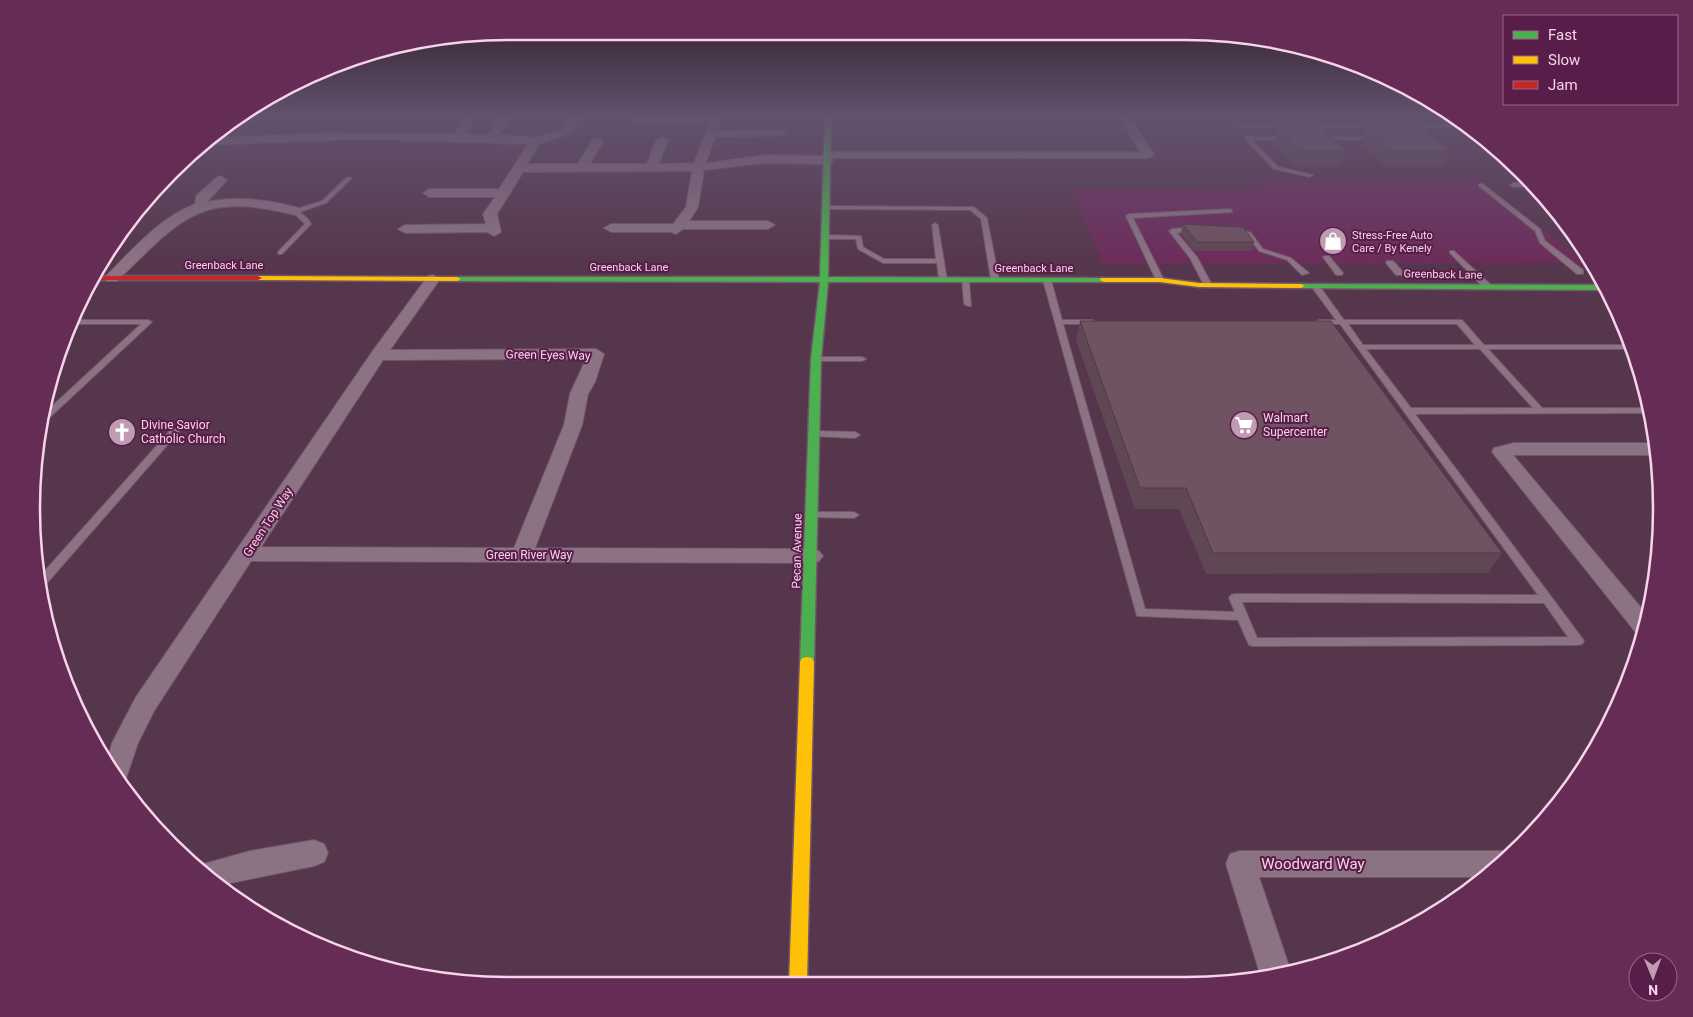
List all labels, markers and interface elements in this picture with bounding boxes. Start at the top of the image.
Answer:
legend [1503,15,1678,105]
text: Fast [1548,26,1577,44]
text: Slow [1548,51,1580,69]
text: Jam [1548,76,1578,94]
shop icon: Stress-Free Auto Care / By Kenely [1318,226,1348,256]
place label: Stress-Free Auto Care / By Kenely [1352,229,1433,255]
street label: Greenback Lane [185,259,264,272]
street label: Greenback Lane [590,261,669,274]
street label: Greenback Lane [995,262,1074,275]
street label: Greenback Lane [1403,267,1483,282]
street label: Green Eyes Way [505,347,591,363]
supermarket icon: Walmart Supercenter [1229,410,1259,440]
place label: Walmart Supercenter [1263,411,1327,439]
church icon: Divine Savior Catholic Church [107,417,137,447]
place label: Divine Savior Catholic Church [141,418,226,446]
street label: Green Top Way [240,484,296,559]
street label: Pecan Avenue [789,513,805,589]
street label: Green River Way [486,548,573,562]
street label: Woodward Way [1261,855,1365,873]
north arrow [1628,952,1678,1002]
text: N [1648,982,1658,998]

